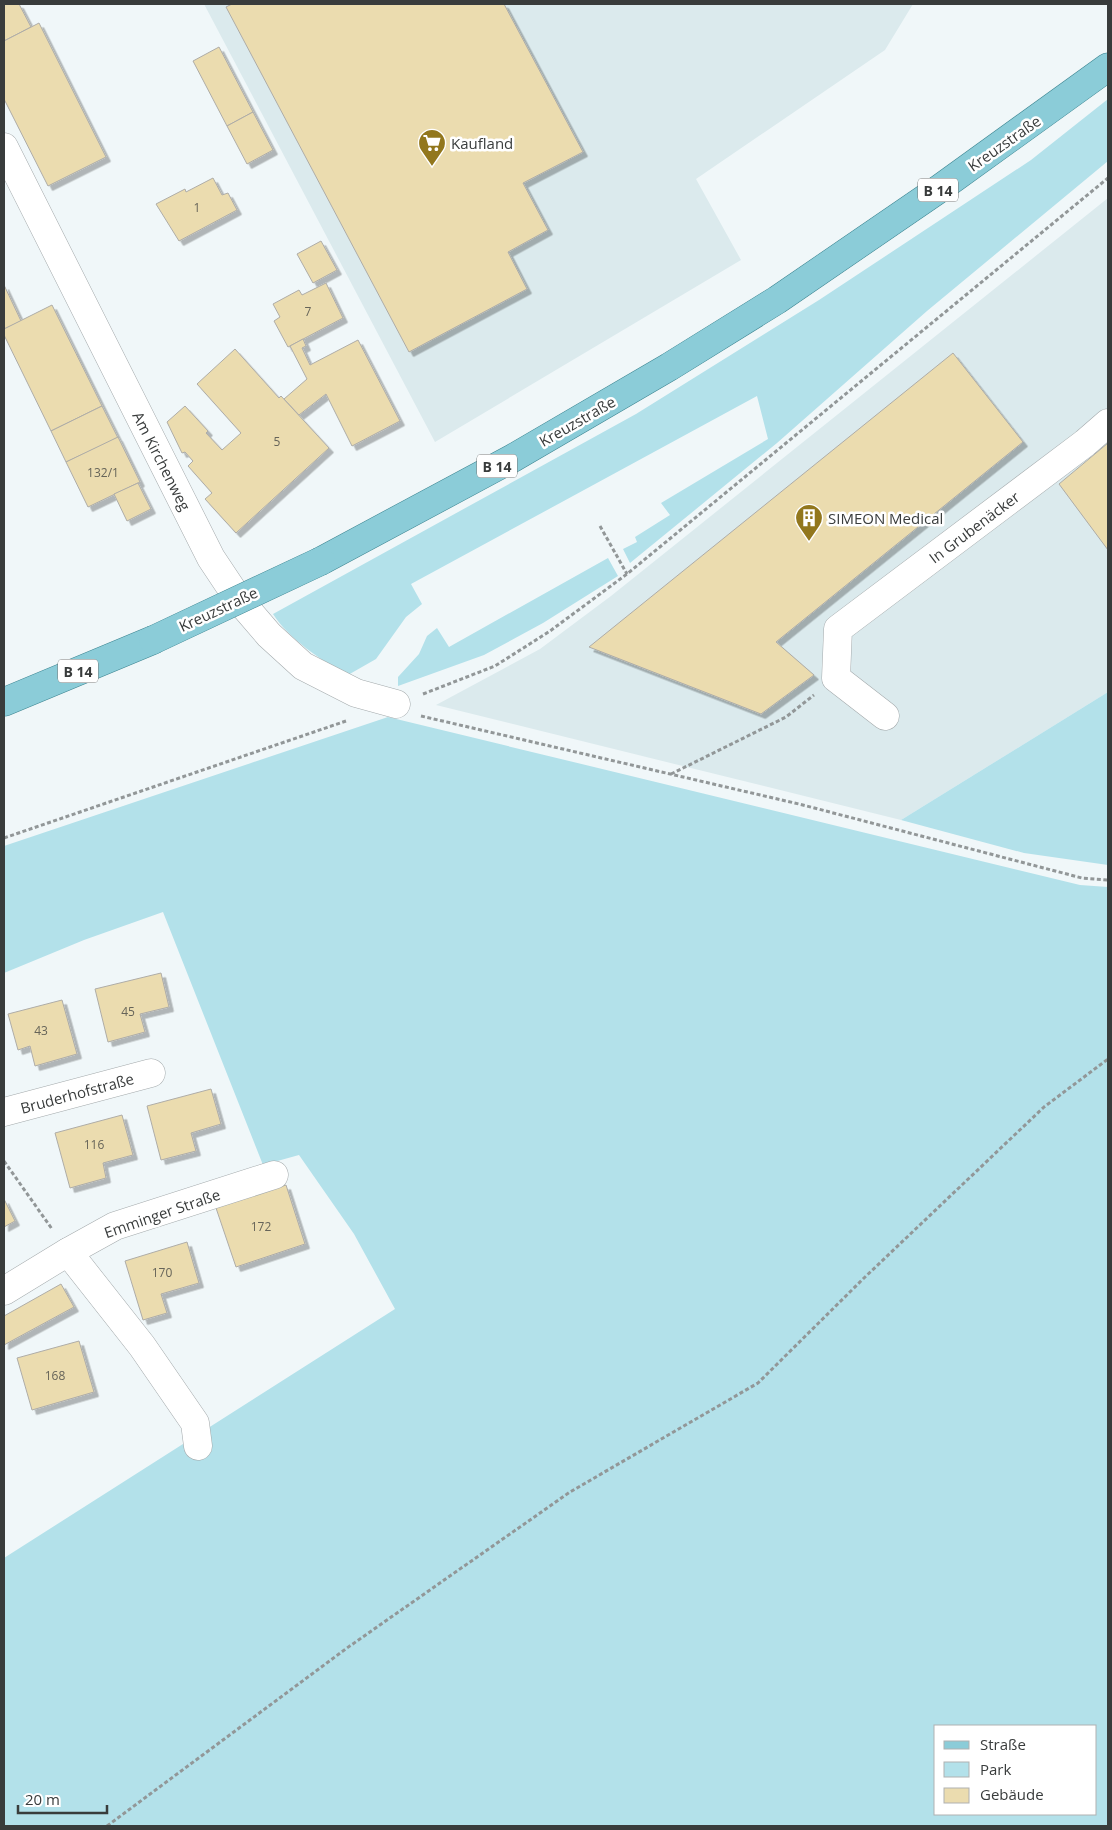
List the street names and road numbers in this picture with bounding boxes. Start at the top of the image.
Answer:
street label: Kreuzstraße [964,111,1044,175]
road number: B 14 [918,178,958,202]
street label: Kreuzstraße [535,391,619,451]
street label: Am Kirchenweg [128,408,196,514]
road number: B 14 [477,454,517,478]
street label: In Grubenäcker [925,486,1023,568]
street label: Kreuzstraße [175,582,261,636]
road number: B 14 [58,659,98,682]
street label: Bruderhofstraße [18,1068,136,1118]
street label: Emminger Straße [101,1184,223,1242]

